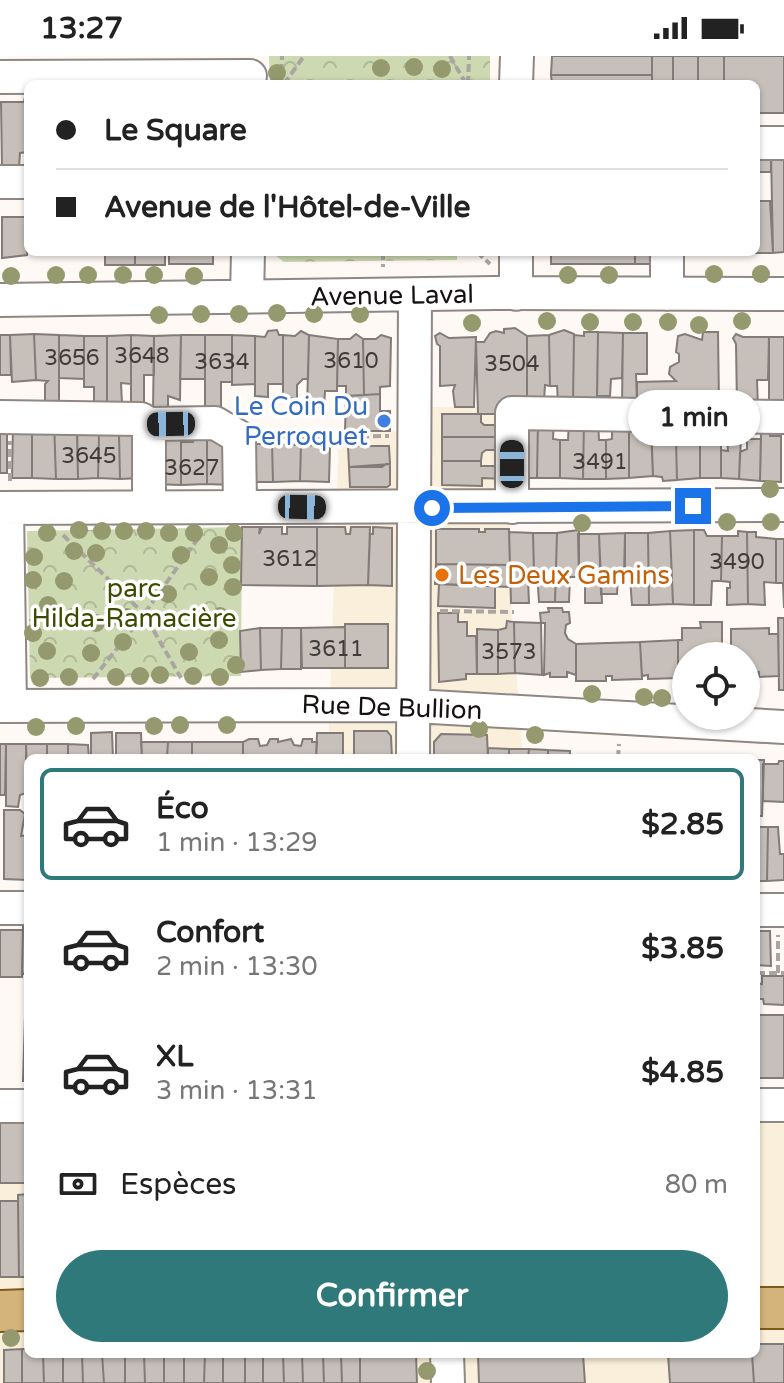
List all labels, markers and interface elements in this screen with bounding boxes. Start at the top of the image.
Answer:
text: 13:27 [40,10,123,47]
text: Le Square [104,112,247,149]
text: Avenue de l'Hôtel-de-Ville [104,189,471,226]
street label: Avenue Laval [310,279,474,312]
house number: 3648 [114,343,170,369]
house number: 3656 [44,345,100,371]
house number: 3610 [323,348,379,374]
house number: 3634 [194,349,250,375]
house number: 3504 [484,351,540,377]
callout: 1 min [627,390,759,446]
place label: Le Coin Du Perroquet [234,391,368,452]
text: 1 min [659,402,729,433]
car [147,412,195,436]
marker: Le Coin Du Perroquet [375,412,393,430]
car [500,440,524,488]
house number: 3645 [61,443,117,469]
house number: 3491 [572,449,628,475]
house number: 3627 [164,455,220,481]
route end [675,488,711,524]
route start [414,490,450,526]
car [278,495,326,519]
house number: 3612 [262,546,318,572]
house number: 3490 [709,549,765,575]
place label: Les Deux Gamins [458,560,670,591]
marker: Les Deux Gamins [433,566,451,584]
park label: parc Hilda-Ramacière [32,573,236,634]
house number: 3611 [308,636,364,662]
house number: 3573 [481,639,537,665]
map controls [672,642,760,730]
button: locate [672,642,760,730]
street label: Rue De Bullion [301,689,483,726]
icon: car [60,788,132,860]
text: Éco [156,790,209,827]
text: $2.85 [641,806,724,843]
text: 1 min · 13:29 [156,827,318,858]
icon: car [60,912,132,984]
text: Confort [156,914,264,951]
text: $3.85 [641,930,724,967]
text: 2 min · 13:30 [156,951,318,982]
icon: car [60,1036,132,1108]
text: XL [156,1038,193,1075]
text: $4.85 [641,1054,724,1091]
text: 3 min · 13:31 [156,1075,318,1106]
icon: cash [56,1162,100,1206]
text: Espèces [120,1166,237,1203]
text: 80 m [665,1169,728,1200]
button: Confirmer [56,1250,728,1342]

